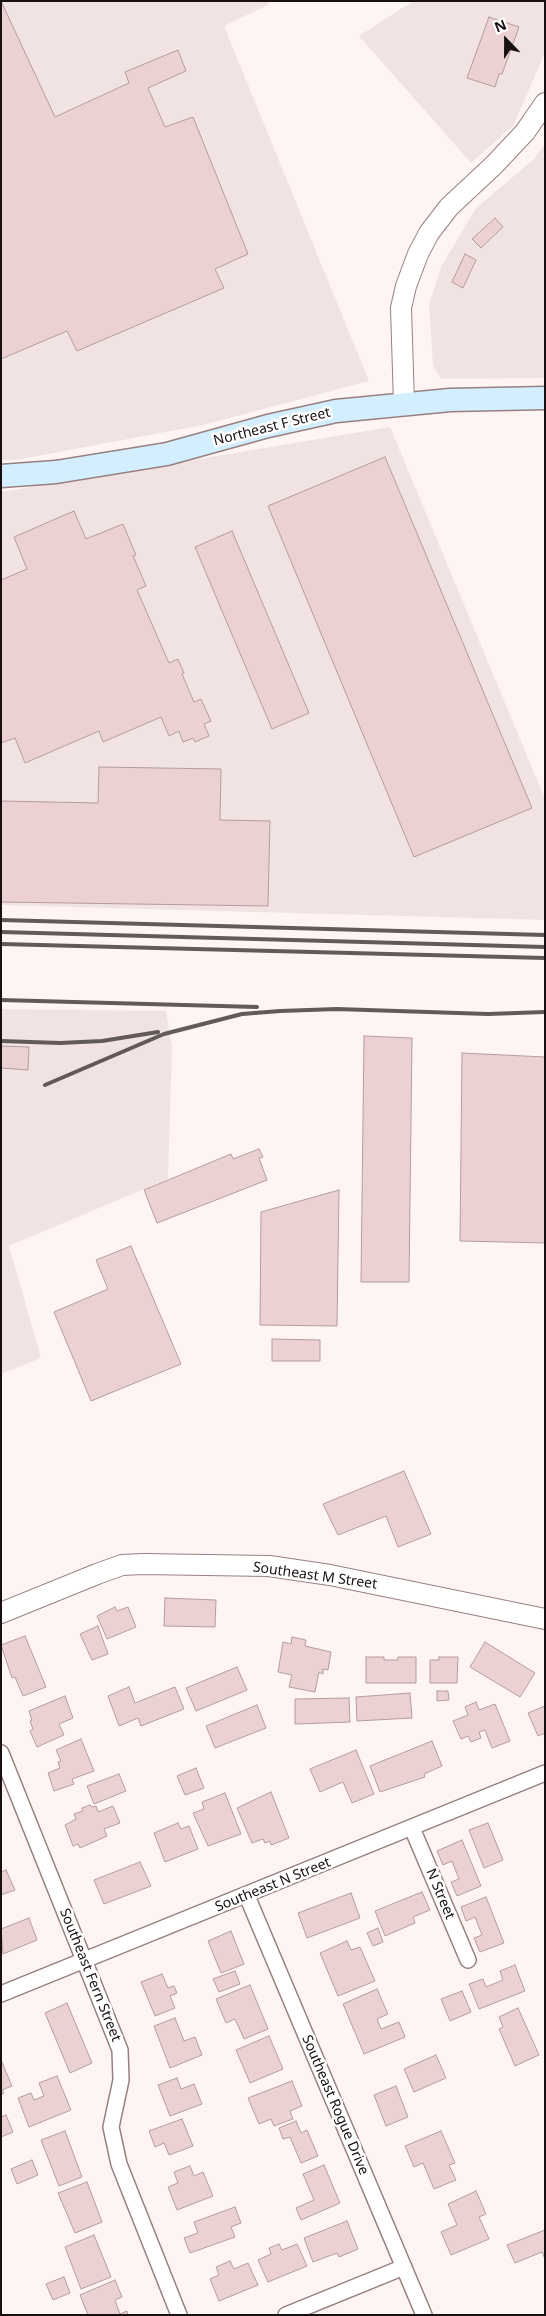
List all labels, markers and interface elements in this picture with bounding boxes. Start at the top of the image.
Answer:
north arrow [481,15,531,65]
text: N [491,15,509,37]
street label: Northeast F Street [212,404,332,450]
street label: Southeast M Street [252,1559,378,1593]
street label: Southeast N Street [213,1854,333,1916]
street label: N Street [422,1866,458,1922]
street label: Southeast Fern Street [56,1906,124,2044]
street label: Southeast Rogue Drive [298,2033,372,2177]

